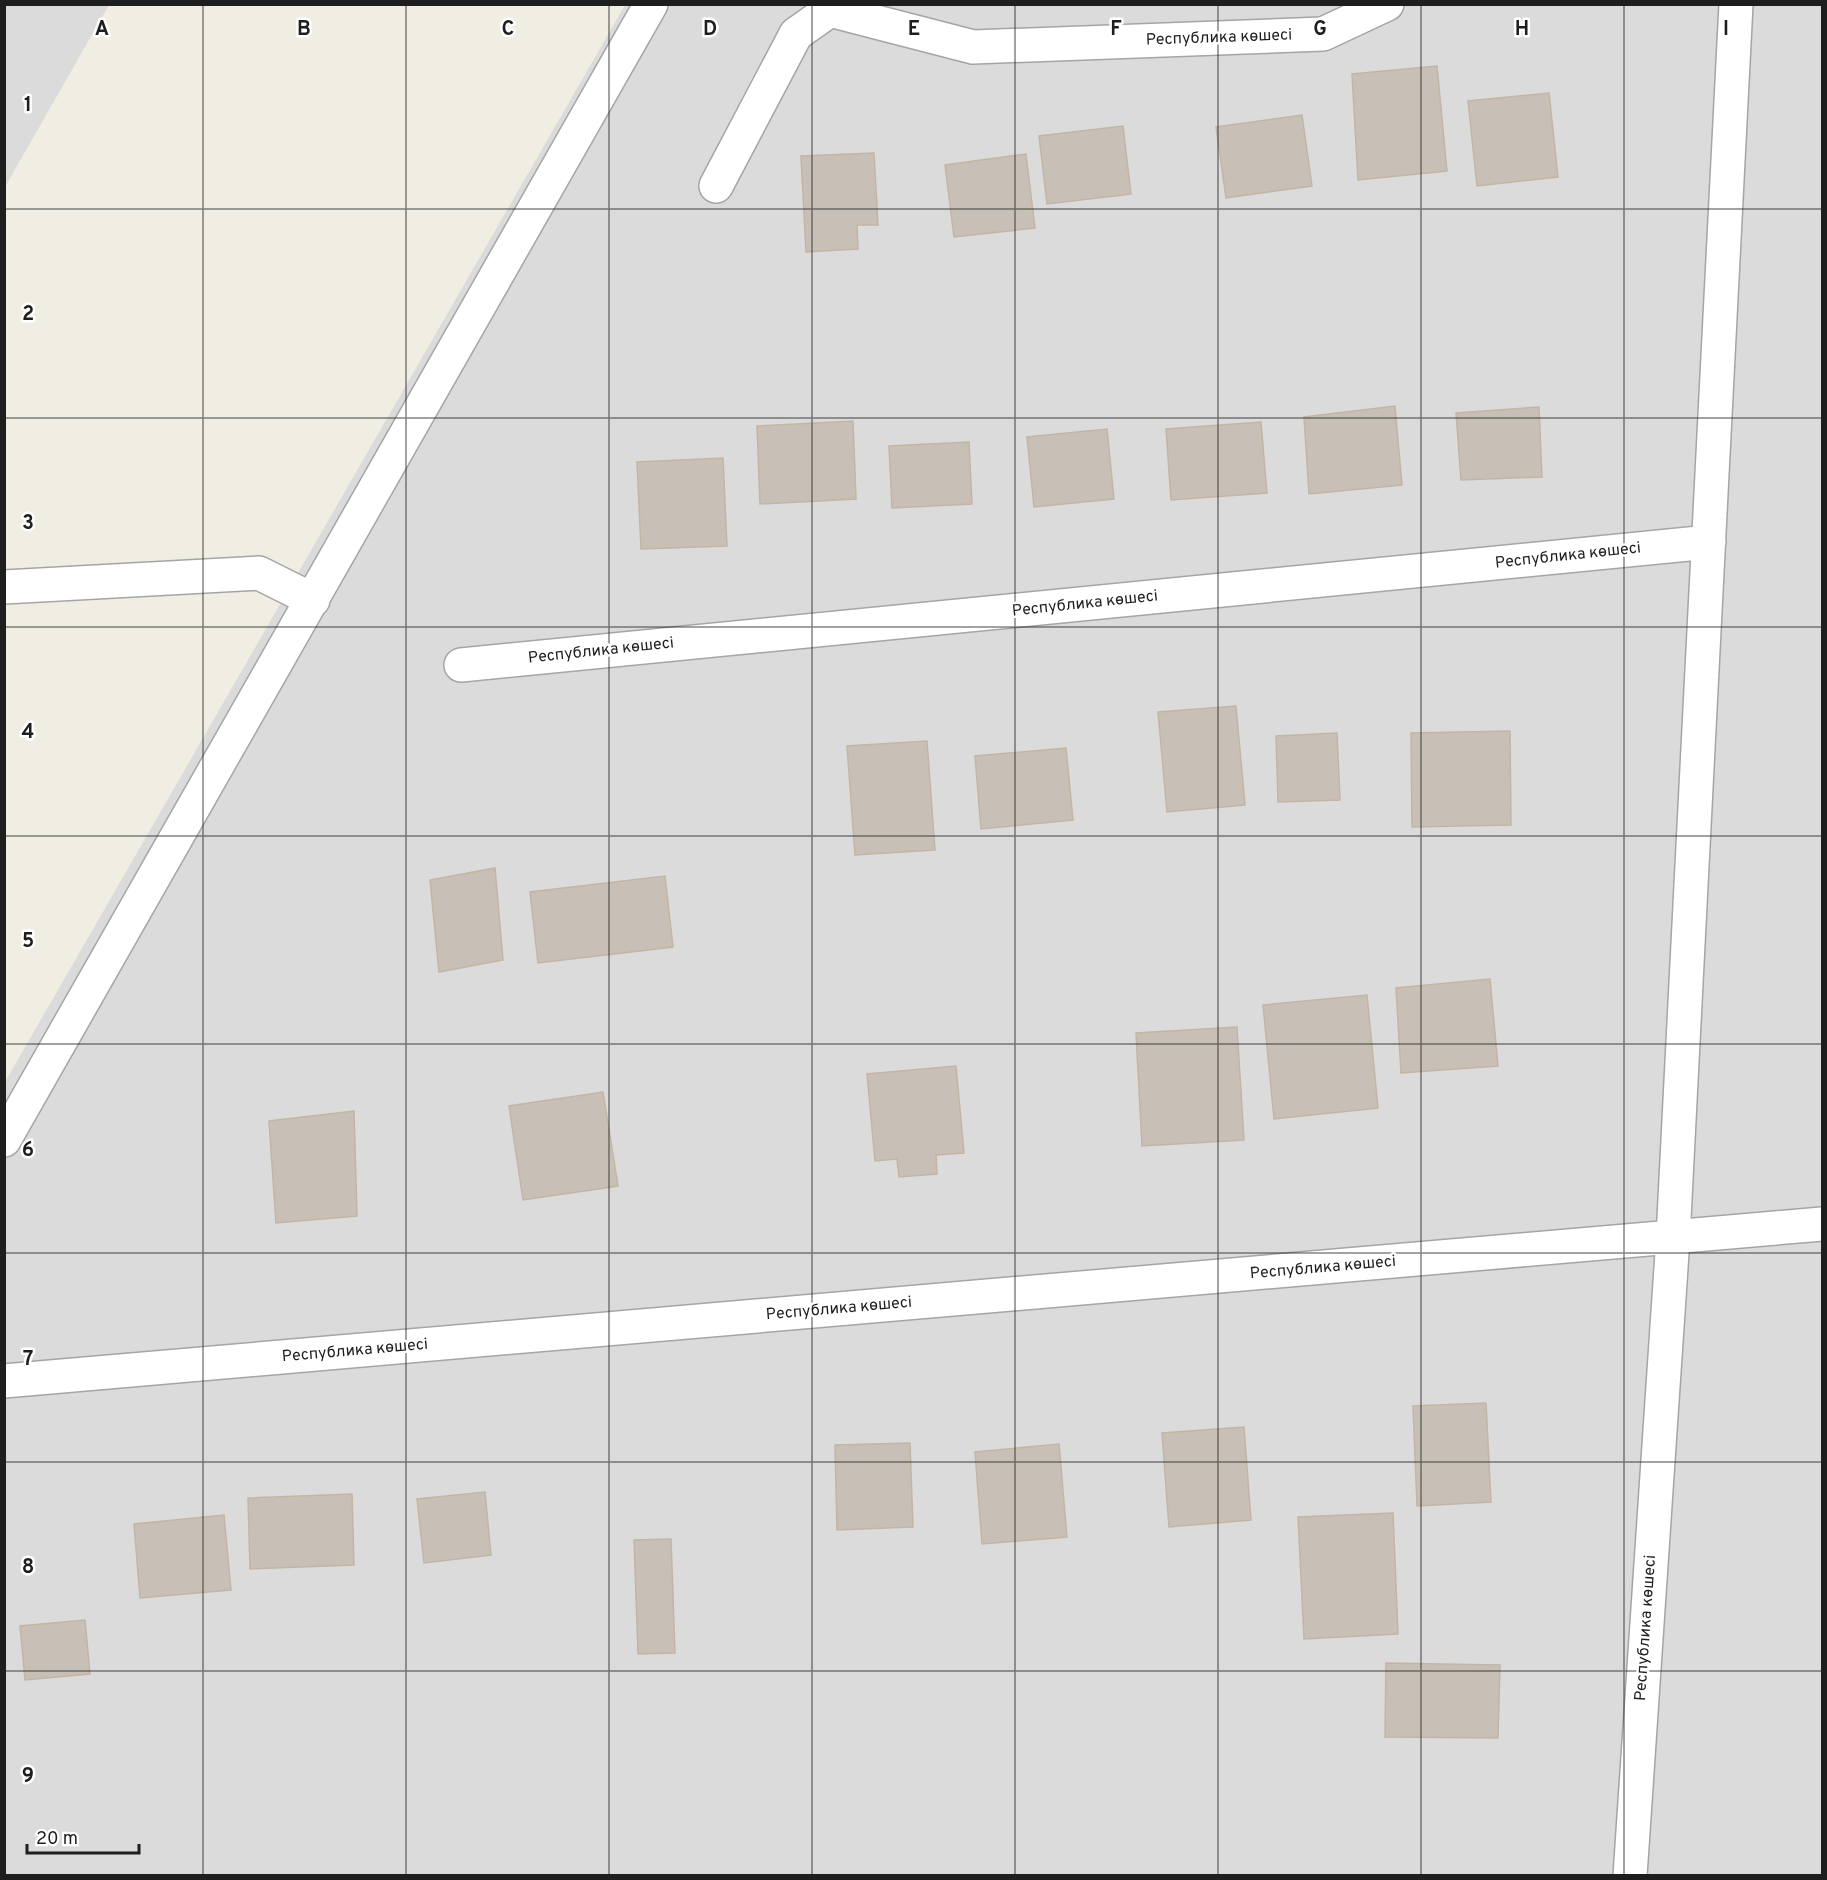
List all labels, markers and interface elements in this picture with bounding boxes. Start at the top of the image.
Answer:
text: A [95,17,109,43]
text: B [297,17,311,43]
text: C [502,17,514,43]
text: D [703,17,717,43]
text: E [908,17,920,43]
text: F [1110,17,1122,43]
text: G [1313,17,1327,43]
text: H [1515,17,1529,43]
text: I [1723,17,1729,43]
street label: Республика көшесі [1145,25,1293,51]
text: 1 [24,93,32,119]
text: 2 [22,302,34,328]
text: 3 [22,511,34,537]
street label: Республика көшесі [1494,538,1642,574]
street label: Республика көшесі [1011,586,1159,622]
street label: Республика көшесі [527,633,675,669]
text: 4 [22,720,34,746]
text: 5 [22,929,34,955]
text: 6 [22,1138,34,1164]
street label: Республика көшесі [1249,1252,1397,1284]
street label: Республика көшесі [765,1293,913,1325]
street label: Республика көшесі [281,1335,429,1367]
text: 7 [23,1347,33,1373]
street label: Республика көшесі [1631,1554,1661,1702]
text: 8 [22,1555,34,1581]
text: 9 [22,1764,34,1790]
scale bar [27,1817,140,1855]
text: 20 m [36,1828,78,1851]

